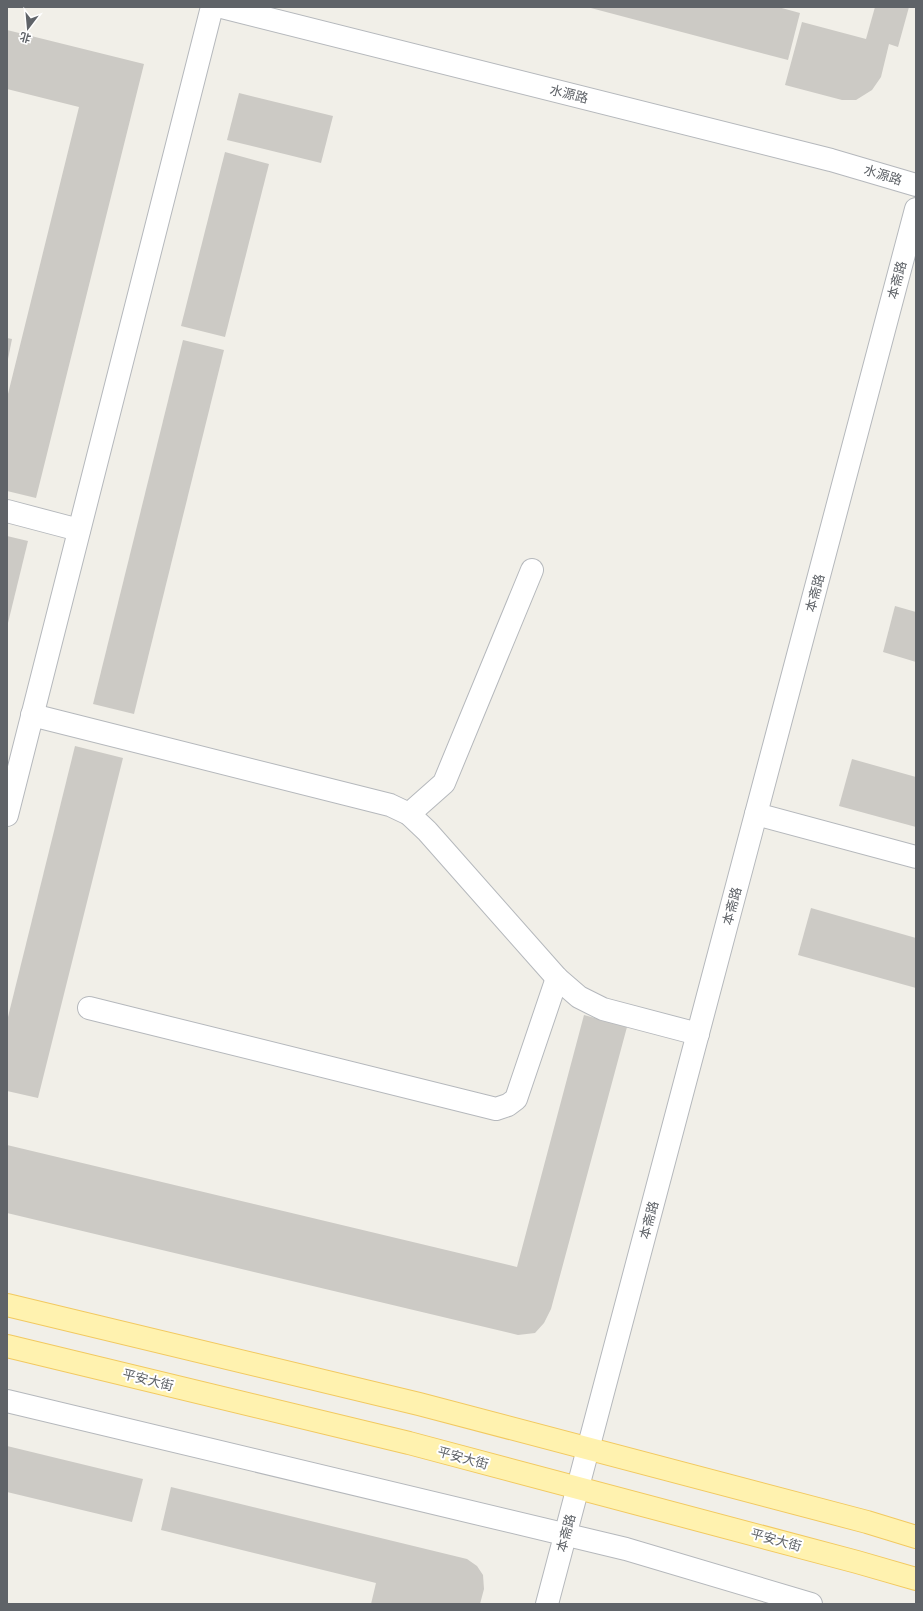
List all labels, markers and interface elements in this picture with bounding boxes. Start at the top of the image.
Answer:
north arrow [8,8,48,48]
text: 北 [18,29,32,45]
street label: 水源路 [548,82,590,106]
street label: 水源路 [862,162,904,188]
street label: 本斋路 [885,259,909,301]
street label: 本斋路 [803,572,827,614]
street label: 本斋路 [720,885,744,927]
street label: 本斋路 [637,1199,661,1241]
street label: 平安大街 [121,1366,175,1394]
street label: 平安大街 [436,1444,490,1472]
street label: 本斋路 [554,1512,578,1554]
street label: 平安大街 [749,1526,803,1554]

